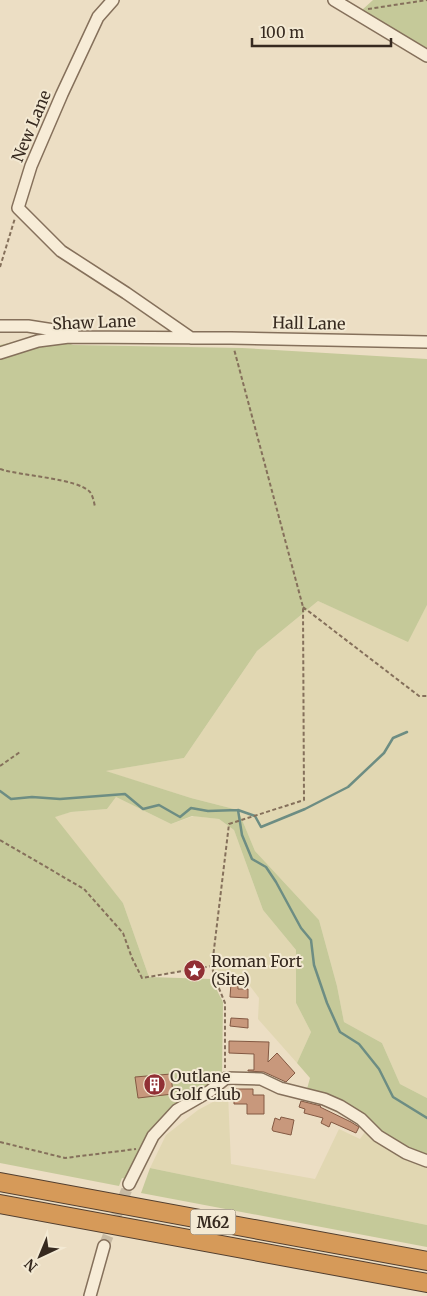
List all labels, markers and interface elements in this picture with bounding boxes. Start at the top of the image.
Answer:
scale bar [252,15,391,47]
text: 100 m [260,23,304,42]
street label: New Lane [7,87,55,165]
street label: Shaw Lane [52,311,136,333]
street label: Hall Lane [272,312,346,334]
place label: Roman Fort (Site) [211,951,303,989]
place icon: Roman Fort (Site) [183,958,207,982]
place label: Outlane Golf Club [170,1066,241,1104]
building icon: Outlane Golf Club [142,1073,166,1097]
road number: M62 [190,1210,236,1234]
north arrow [15,1231,65,1281]
text: N [21,1255,41,1276]

